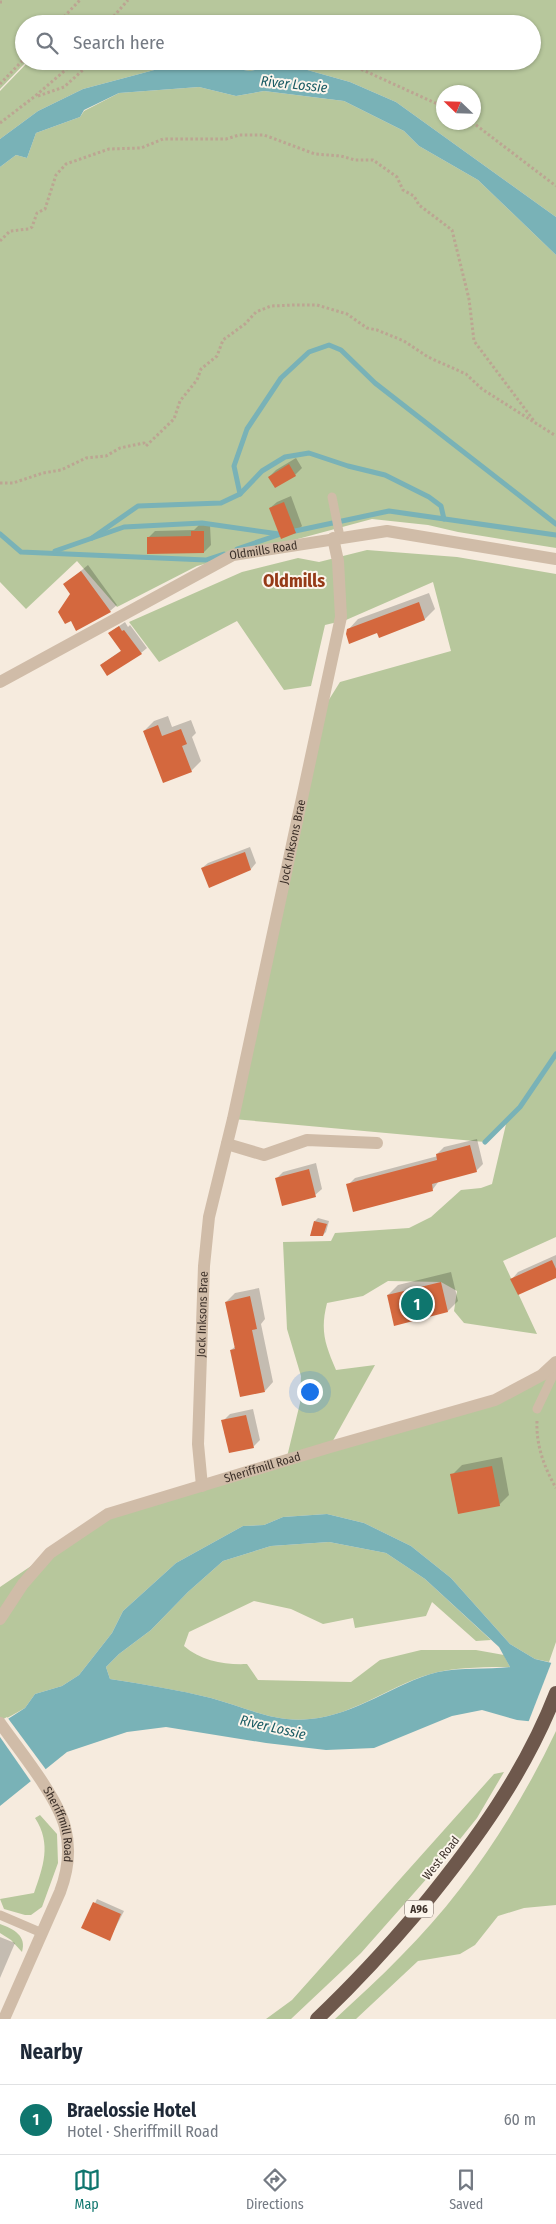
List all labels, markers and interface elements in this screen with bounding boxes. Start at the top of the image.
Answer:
search box [15,15,541,70]
icon: search [33,29,61,57]
text: Search here [73,31,165,54]
water label: River Lossie [260,73,329,96]
north arrow [436,85,481,130]
street label: Oldmills Road [228,538,298,562]
district label: Oldmills [263,570,325,592]
street label: Jock Inksons Brae [277,798,309,885]
street label: Jock Inksons Brae [194,1271,211,1358]
pin: 1 [401,1285,433,1323]
your location [297,1379,323,1405]
street label: Sheriffmill Road [222,1449,302,1486]
water label: River Lossie [238,1712,308,1743]
street label: Sheriffmill Road [40,1784,75,1863]
street label: West Road [420,1833,462,1883]
road number: A96 [405,1900,433,1918]
text: Nearby [20,2039,82,2065]
text: Braelossie Hotel [67,2099,196,2122]
text: 1 [33,2110,39,2129]
text: 60 m [504,2110,536,2129]
text: Hotel · Sheriffmill Road [67,2122,219,2141]
tab: Map [73,2166,101,2213]
tab: Directions [246,2166,304,2213]
tab: Saved [449,2166,483,2213]

